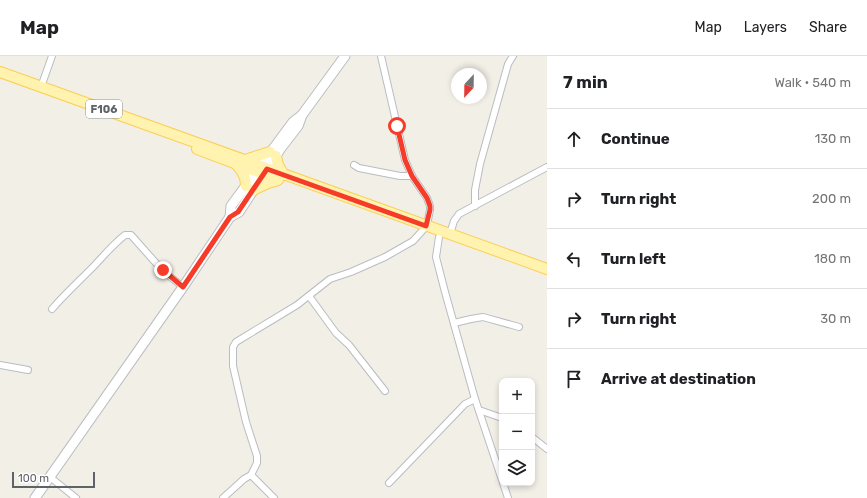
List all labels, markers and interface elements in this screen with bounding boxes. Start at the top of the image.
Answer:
text: Map [20,16,59,39]
text: Map [695,19,722,36]
text: Layers [744,19,787,36]
text: Share [809,19,847,36]
north arrow [451,68,487,104]
text: 7 min [563,72,608,92]
text: Walk · 540 m [775,75,851,90]
road number: F106 [86,100,122,118]
route start [388,117,406,135]
icon: ahead [563,128,585,150]
text: Continue [601,130,670,148]
text: 130 m [815,131,851,146]
icon: right [563,188,585,210]
text: Turn right [601,190,676,208]
text: 200 m [812,191,851,206]
icon: left [563,248,585,270]
text: Turn left [601,250,666,268]
text: 180 m [814,251,851,266]
route end [154,261,172,279]
icon: right [563,308,585,330]
text: Turn right [601,310,676,328]
text: 30 m [820,311,851,326]
icon: arrive [563,368,585,390]
text: Arrive at destination [601,370,756,388]
map controls [499,378,535,486]
button: + [499,378,535,414]
button: − [499,414,535,450]
button: layers [499,450,535,486]
scale bar [12,470,95,489]
text: 100 m [18,472,49,485]

